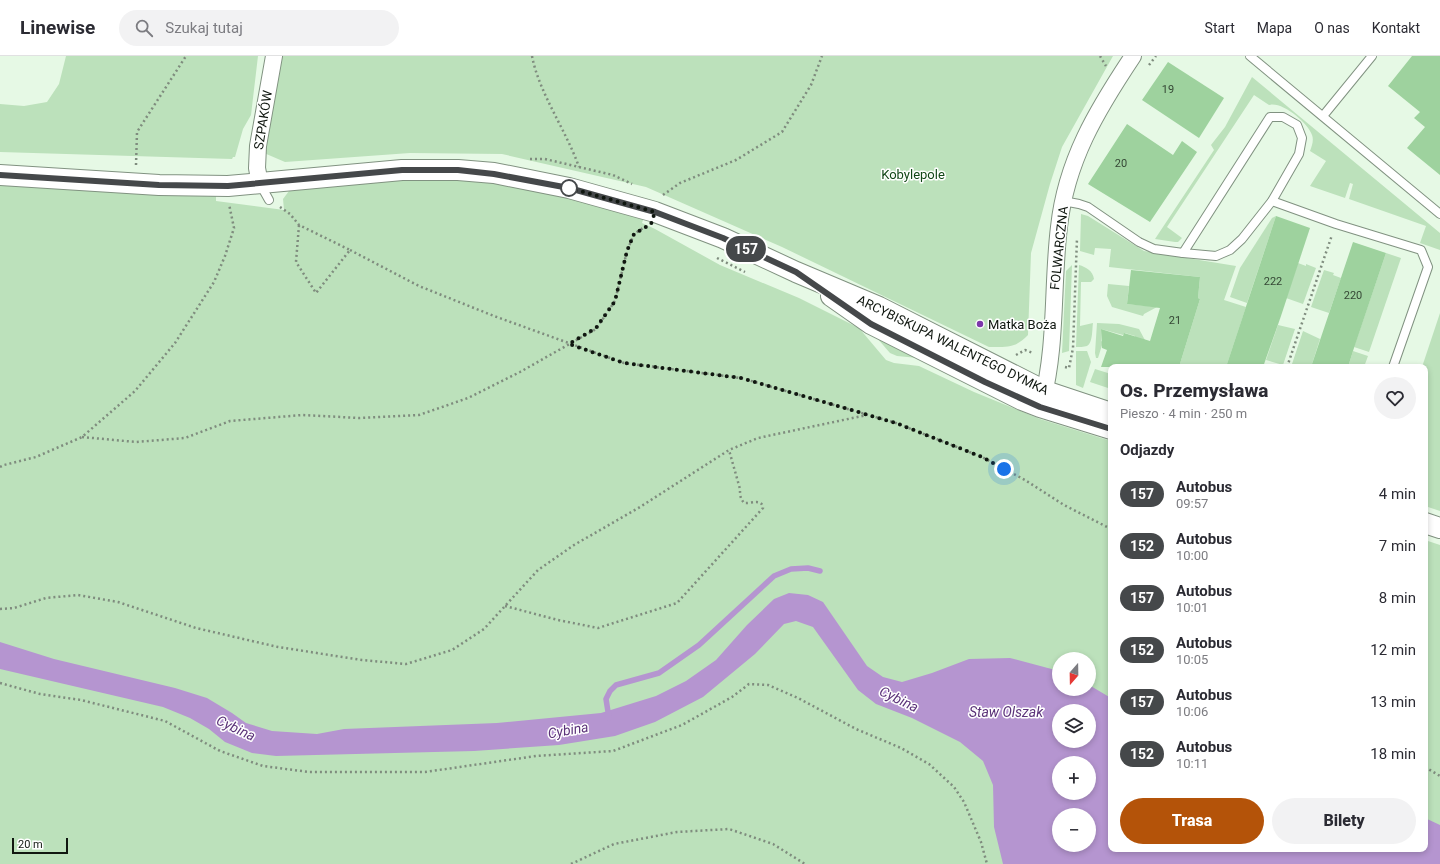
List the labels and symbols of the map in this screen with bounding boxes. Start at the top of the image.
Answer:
house number: 19 [1162,83,1174,96]
street label: SZPAKÓW [251,89,275,151]
house number: 20 [1115,157,1127,170]
park label: Kobylepole [881,167,945,182]
unlabelled marker [560,179,578,197]
street label: FOLWARCZNA [1047,205,1071,291]
line badge: 157 [723,236,769,262]
house number: 222 [1264,275,1282,288]
house number: 220 [1344,289,1362,302]
street label: ARCYBISKUPA WALENTEGO DYMKA [855,292,1052,398]
house number: 21 [1169,314,1181,327]
place label: Matka Boża [988,317,1057,332]
marker: Matka Boża [975,319,985,329]
your location [994,459,1014,479]
north arrow [1052,652,1096,696]
water label: Cybina [877,683,921,715]
water label: Staw Olszak [969,704,1044,720]
water label: Cybina [214,712,258,744]
water label: Cybina [546,719,590,741]
scale bar [12,836,68,855]

